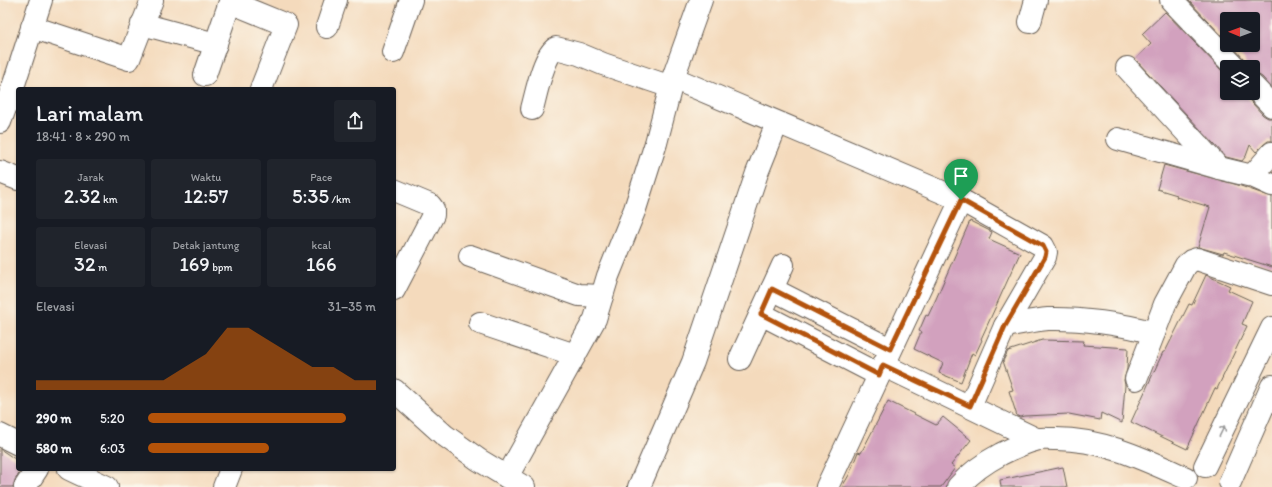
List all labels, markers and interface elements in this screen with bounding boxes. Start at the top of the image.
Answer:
north arrow [1220,12,1260,52]
map controls [1220,12,1260,100]
button: layers [1220,60,1260,100]
text: Lari malam [36,100,143,127]
button: share [334,100,376,142]
text: 18:41 · 8 × 290 m [36,129,130,144]
pin [944,159,978,200]
icon: arrive [950,165,972,187]
text: Jarak [78,171,104,184]
text: Waktu [191,171,221,184]
text: Pace [310,171,332,184]
text: 2.32 [64,184,101,208]
text: 12:57 [183,184,229,208]
text: 5:35 [292,184,329,208]
text: km [101,193,118,206]
text: /km [329,193,351,206]
text: Elevasi [74,239,107,252]
text: Detak jantung [173,239,239,252]
text: kcal [312,239,331,252]
text: 32 [74,252,96,276]
text: 169 [179,252,210,276]
text: 166 [306,252,337,276]
text: m [96,261,107,274]
text: bpm [210,261,233,274]
text: Elevasi [36,299,75,314]
text: 31–35 m [328,299,376,314]
text: 290 m [36,411,72,426]
text: 5:20 [100,411,125,426]
one-way arrow [1219,425,1226,437]
text: 580 m [36,441,72,456]
text: 6:03 [100,441,125,456]

